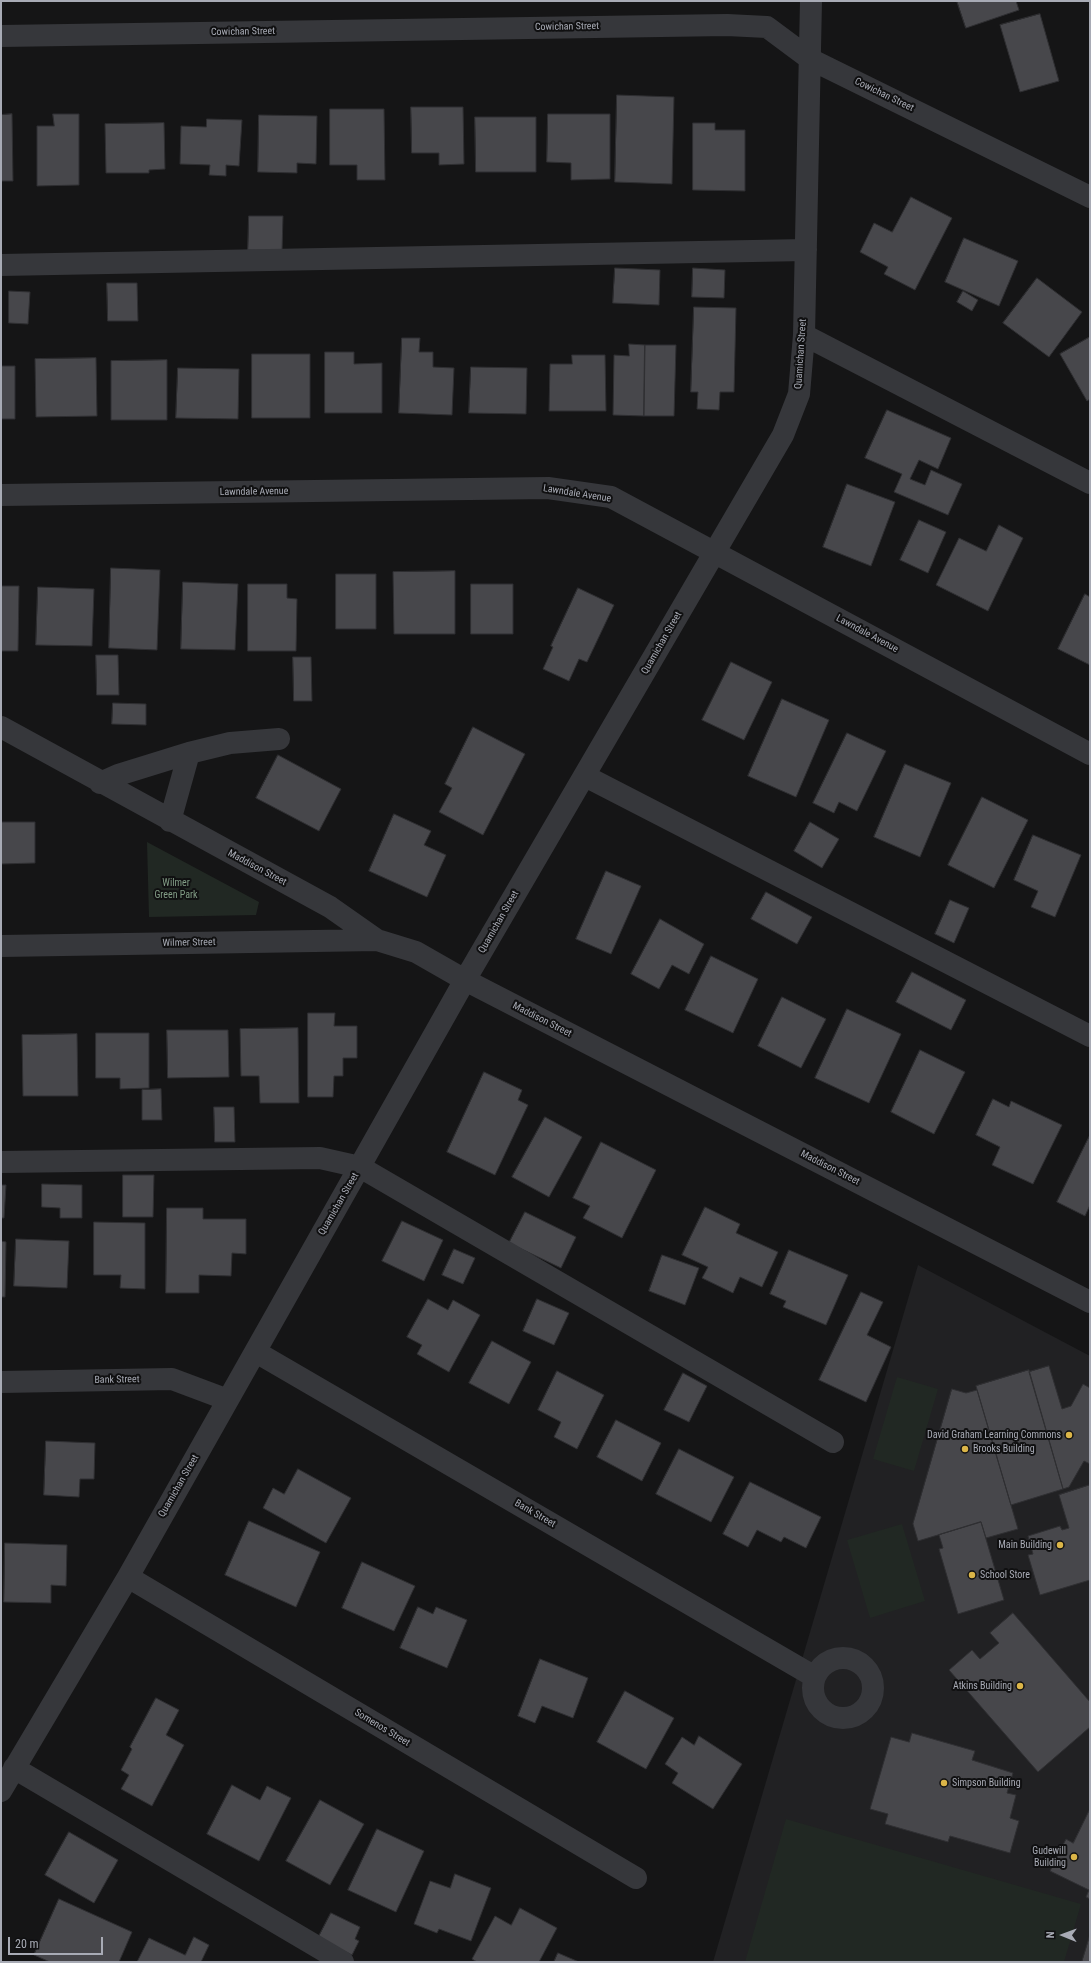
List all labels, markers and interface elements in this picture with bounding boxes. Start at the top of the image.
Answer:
street label: Cowichan Street [535,20,599,34]
street label: Cowichan Street [211,25,275,39]
street label: Cowichan Street [852,76,916,114]
street label: Quamichan Street [793,319,809,389]
street label: Lawndale Avenue [542,483,612,505]
street label: Lawndale Avenue [220,485,288,499]
street label: Quamichan Street [639,610,685,676]
street label: Lawndale Avenue [834,613,900,655]
street label: Maddison Street [226,848,288,888]
park label: Wilmer Green Park [154,877,198,900]
street label: Quamichan Street [476,889,522,955]
street label: Wilmer Street [162,937,216,949]
street label: Maddison Street [510,1000,574,1040]
street label: Maddison Street [798,1148,862,1188]
street label: Quamichan Street [316,1171,362,1237]
street label: Bank Street [94,1374,140,1386]
place label: David Graham Learning Commons [927,1429,1061,1441]
marker: David Graham Learning Commons [1064,1430,1074,1440]
place label: Brooks Building [973,1443,1035,1455]
marker: Brooks Building [960,1444,970,1454]
street label: Quamichan Street [156,1453,202,1519]
street label: Bank Street [512,1497,558,1531]
place label: Main Building [998,1539,1052,1551]
marker: Main Building [1055,1540,1065,1550]
place label: School Store [980,1569,1030,1581]
marker: School Store [967,1570,977,1580]
place label: Atkins Building [953,1680,1012,1692]
marker: Atkins Building [1015,1681,1025,1691]
street label: Somenos Street [352,1707,412,1749]
place label: Simpson Building [952,1777,1021,1789]
marker: Simpson Building [939,1778,949,1788]
place label: Gudewill Building [1032,1845,1066,1868]
marker: Gudewill Building [1069,1852,1079,1862]
north arrow [1043,1915,1083,1955]
scale bar [10,1929,105,1955]
text: N [1044,1931,1057,1938]
text: 20 m [15,1937,39,1951]

